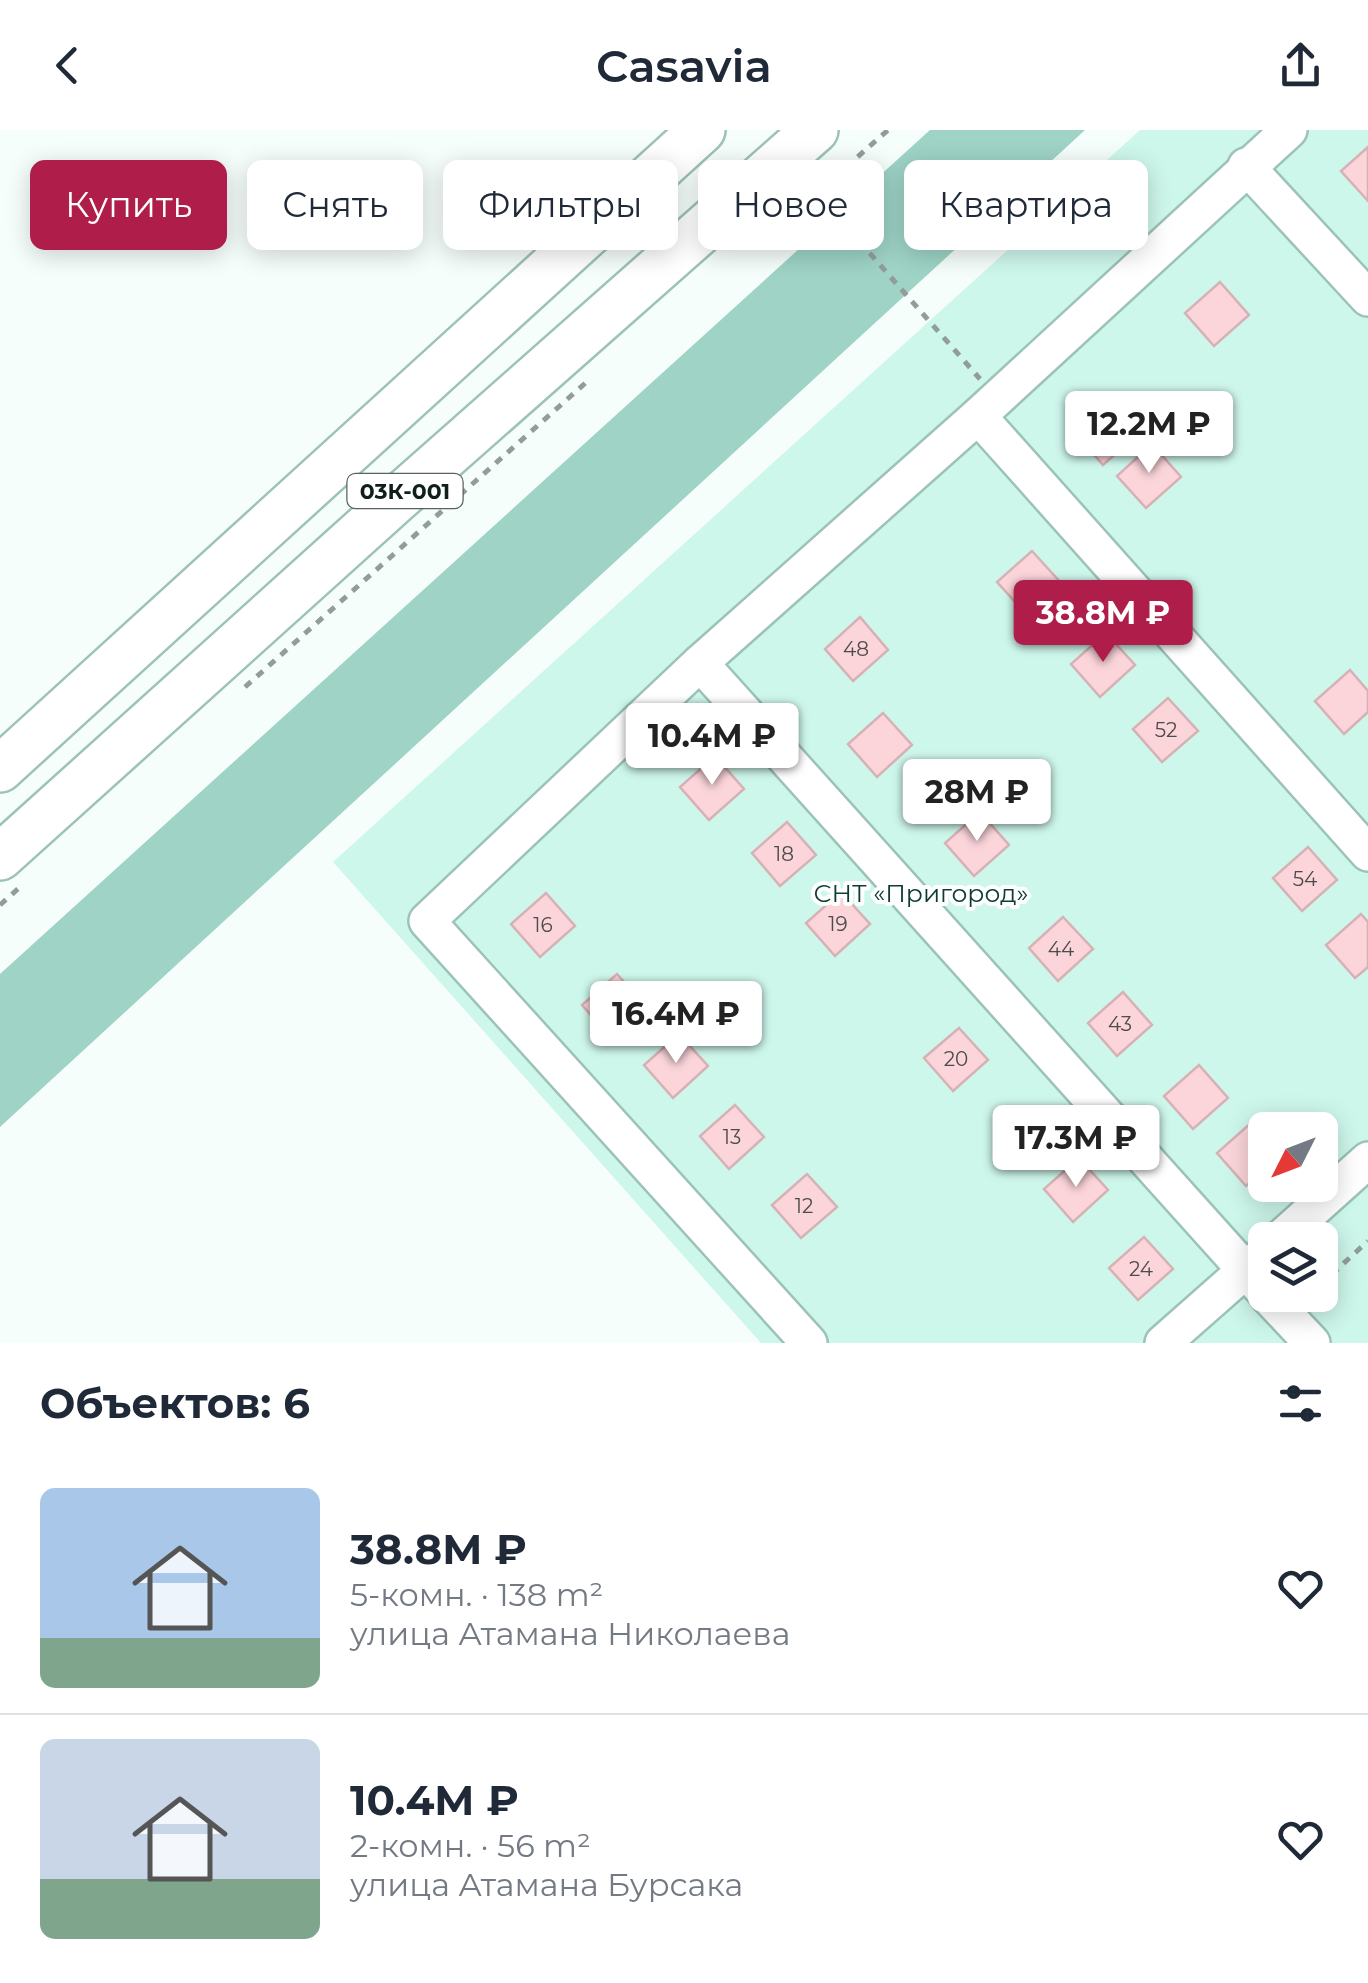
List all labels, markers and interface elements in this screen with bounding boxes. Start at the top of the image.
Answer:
icon: back [40,38,95,93]
text: Casavia [596,38,772,93]
icon: share [1273,38,1328,93]
chip: Купить [30,160,227,250]
chip: Снять [247,160,423,250]
chip: Фильтры [443,160,678,250]
chip: Новое [698,160,884,250]
chip: Квартира [904,160,1148,250]
pin: 12.2M ₽ [1057,391,1241,476]
text: 12.2M ₽ [1087,404,1211,443]
road number: 03К-001 [348,474,462,508]
pin: 38.8M ₽ [1011,580,1195,665]
text: 38.8M ₽ [1036,593,1170,632]
house number: 48 [843,637,869,661]
pin: 10.4M ₽ [620,703,804,788]
text: 10.4M ₽ [648,716,776,755]
house number: 52 [1155,718,1177,742]
pin: 28M ₽ [907,759,1047,844]
text: 28M ₽ [925,772,1029,811]
house number: 18 [774,842,794,866]
house number: 54 [1293,867,1317,891]
park label: СНТ «Пригород» [814,878,1028,908]
house number: 19 [828,912,848,936]
house number: 16 [533,913,553,937]
house number: 44 [1048,937,1074,961]
pin: 16.4M ₽ [584,981,768,1066]
text: 16.4M ₽ [612,994,740,1033]
house number: 43 [1108,1012,1132,1036]
house number: 20 [944,1047,968,1071]
pin: 17.3M ₽ [984,1105,1168,1190]
north arrow [1248,1112,1338,1202]
map controls [1248,1112,1338,1312]
text: 17.3M ₽ [1015,1118,1137,1157]
house number: 13 [723,1125,741,1149]
house number: 12 [795,1194,813,1218]
button: layers [1248,1222,1338,1312]
house number: 24 [1129,1257,1153,1281]
icon: filters [1273,1376,1328,1431]
text: Объектов: 6 [40,1377,310,1429]
text: 38.8M ₽ [350,1523,527,1575]
icon: home [120,1528,240,1648]
icon: heart [1273,1561,1328,1616]
text: 5-комн. · 138 m² [350,1575,603,1614]
text: улица Атамана Николаева [350,1614,790,1653]
text: 10.4M ₽ [350,1774,519,1826]
icon: home [120,1779,240,1899]
icon: heart [1273,1812,1328,1867]
text: 2-комн. · 56 m² [350,1826,591,1865]
text: улица Атамана Бурсака [350,1865,743,1904]

